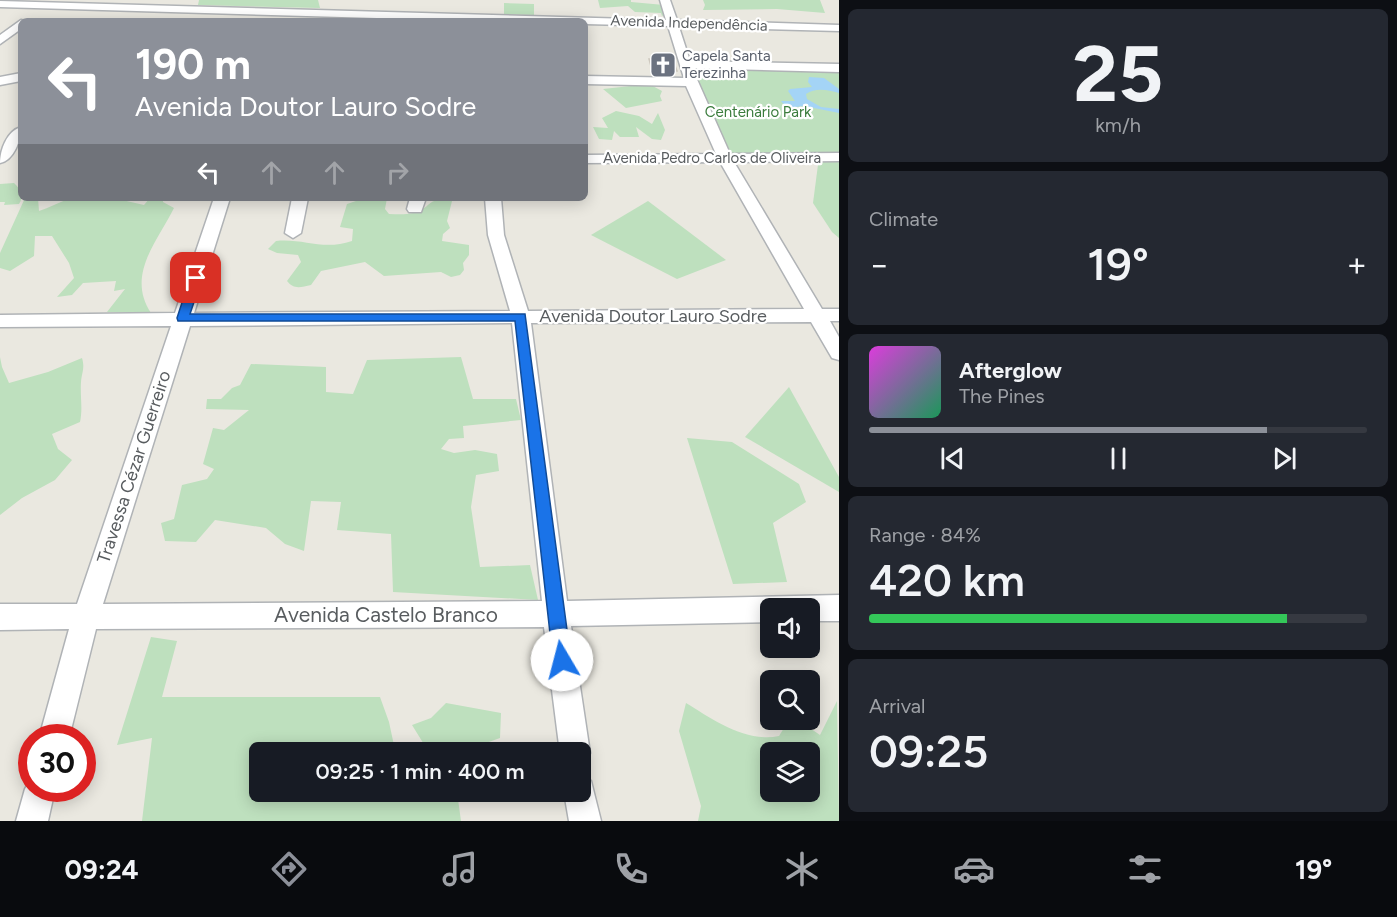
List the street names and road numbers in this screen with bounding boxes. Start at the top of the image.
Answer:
street label: Avenida Independência [610,11,768,35]
street label: Avenida Pedro Carlos de Oliveira [603,149,821,167]
street label: Avenida Doutor Lauro Sodre [539,305,767,327]
street label: Travessa Cézar Guerreiro [92,368,176,566]
street label: Avenida Castelo Branco [274,602,498,627]

